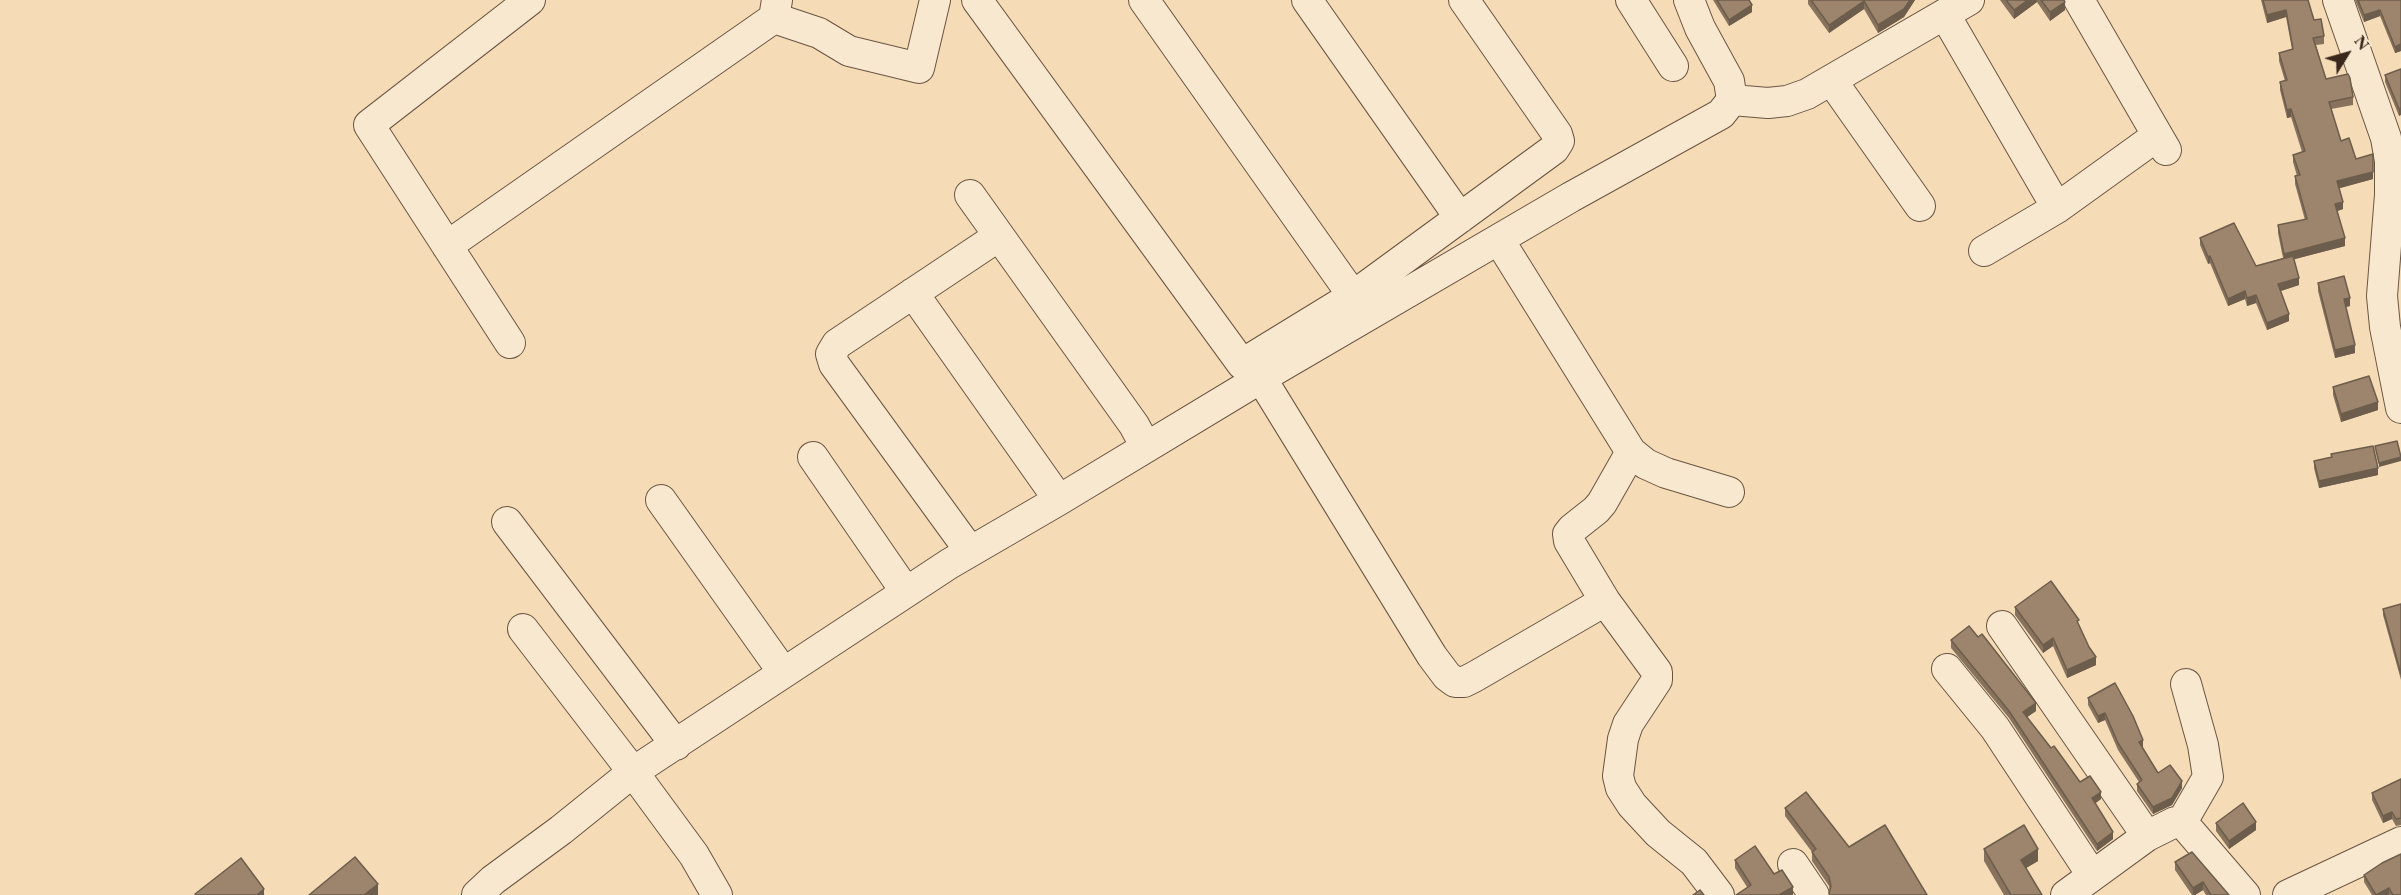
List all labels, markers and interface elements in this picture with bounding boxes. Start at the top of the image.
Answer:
north arrow [2317,24,2377,84]
text: N [2349,31,2374,54]

